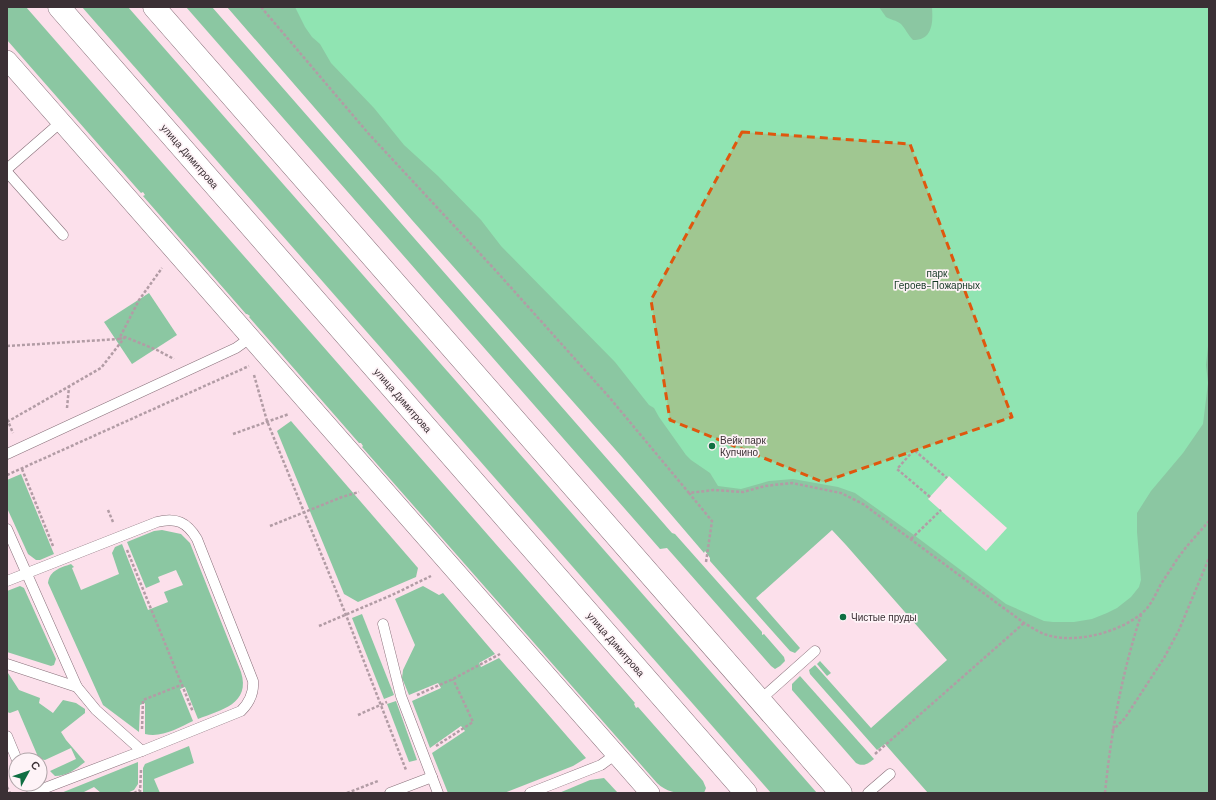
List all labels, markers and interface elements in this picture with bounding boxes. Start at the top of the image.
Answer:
street label: улица Димитрова [158,121,222,192]
park label: парк Героев-Пожарных [894,267,980,292]
street label: улица Димитрова [371,365,435,436]
place label: Вейк парк Купчино [720,434,766,459]
marker: Вейк парк Купчино [707,441,717,451]
street label: улица Димитрова [584,609,648,680]
place label: Чистые пруды [851,611,917,624]
marker: Чистые пруды [838,612,848,622]
north arrow [8,752,48,792]
text: С [28,758,44,773]

